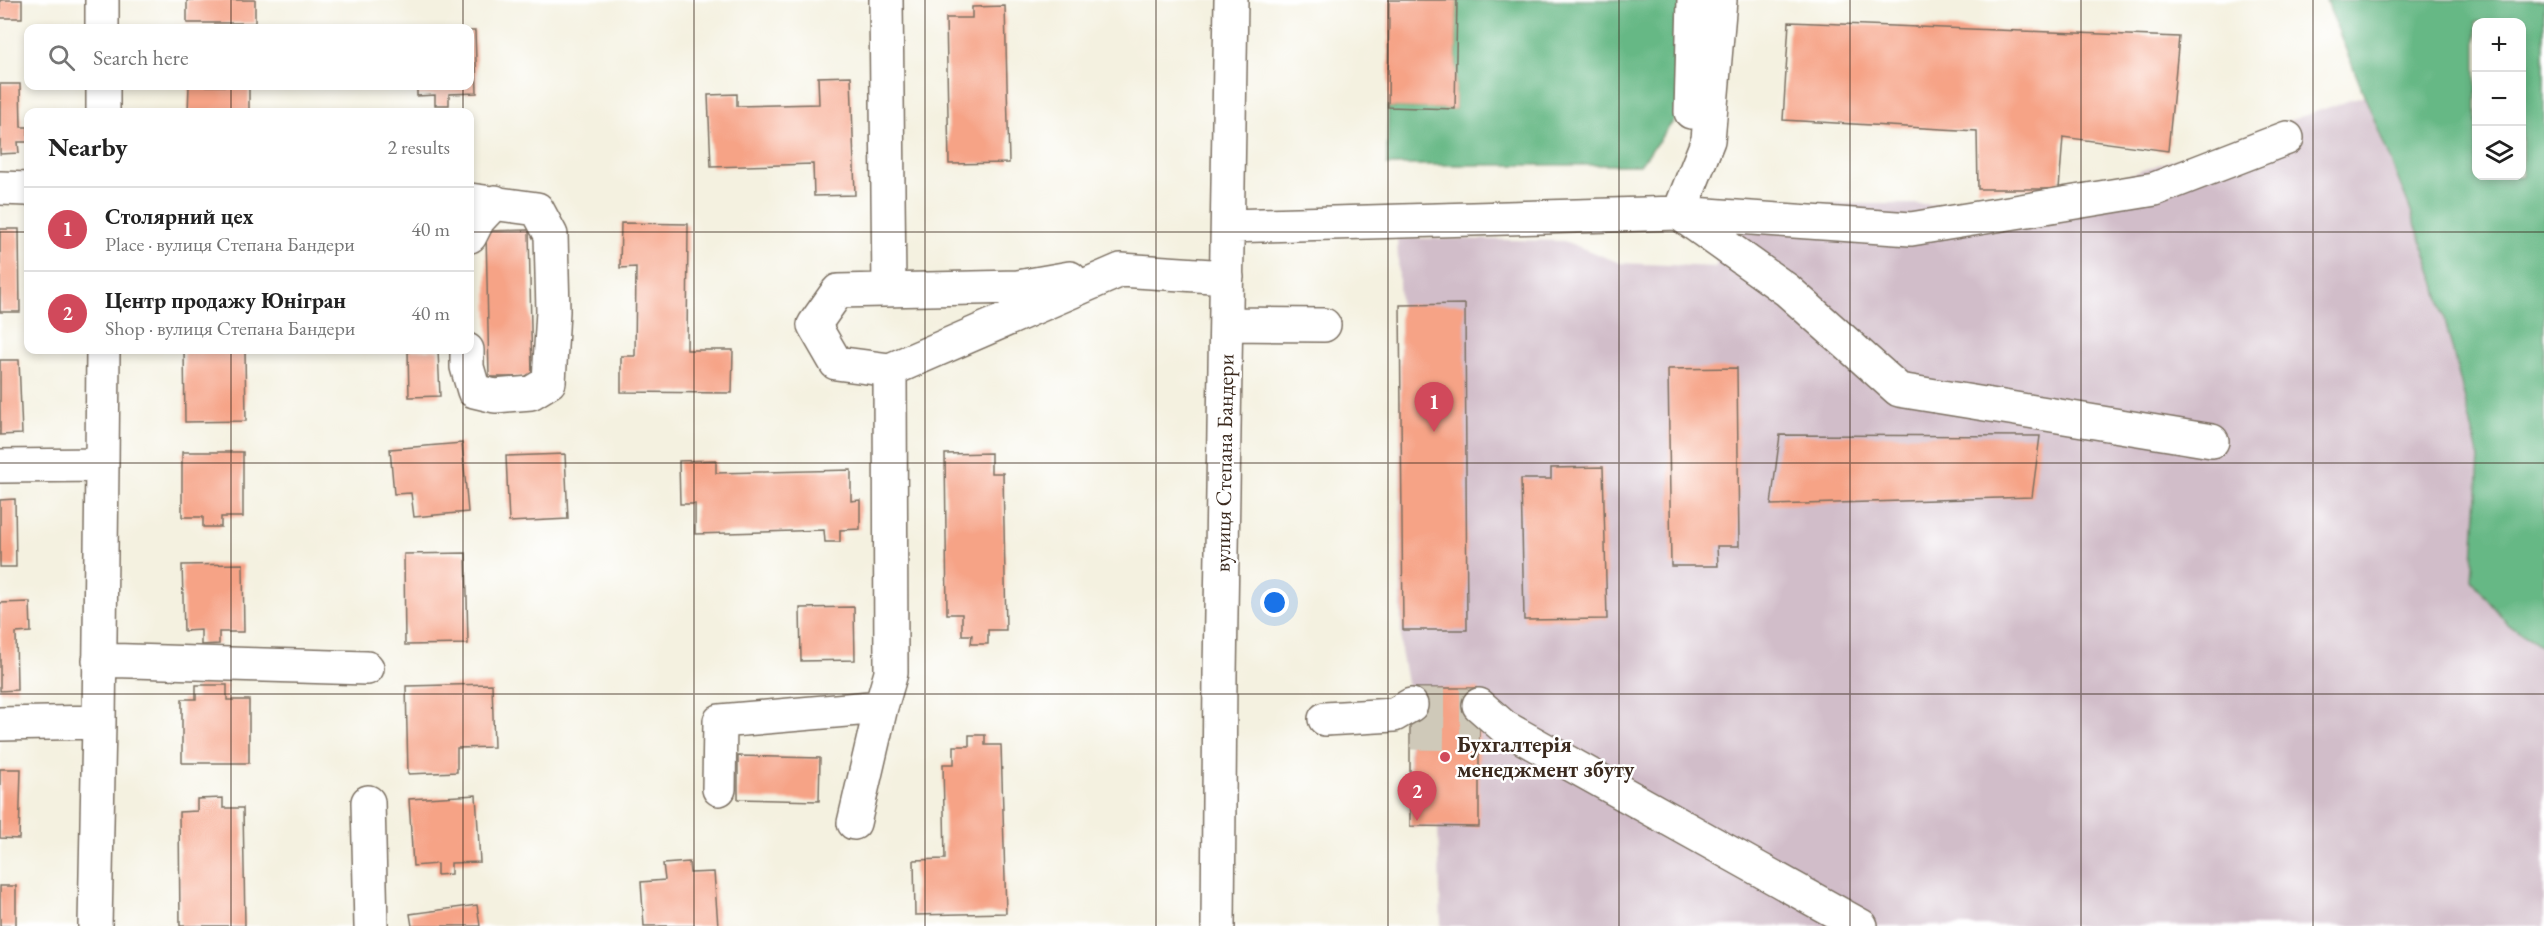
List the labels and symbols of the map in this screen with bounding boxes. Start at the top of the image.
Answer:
street label: вулиця Степана Бандери [1208,353,1240,572]
pin: 1 [1414,382,1454,432]
your location [1260,588,1289,617]
place label: Бухгалтерія менеджмент збуту [1457,730,1635,784]
marker: Бухгалтерія менеджмент збуту [1438,750,1452,764]
pin: 2 [1398,772,1436,821]

